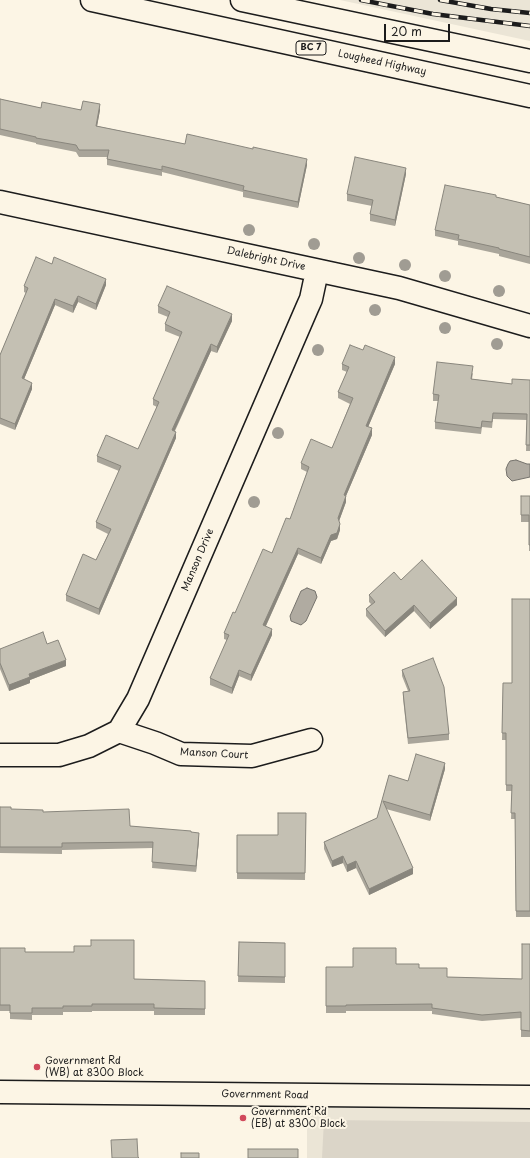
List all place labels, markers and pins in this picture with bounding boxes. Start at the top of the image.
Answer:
place label: Government Rd (WB) at 8300 Block [45,1055,144,1078]
marker: Government Rd (WB) at 8300 Block [32,1062,42,1072]
place label: Government Rd (EB) at 8300 Block [251,1106,346,1130]
marker: Government Rd (EB) at 8300 Block [238,1113,248,1123]

